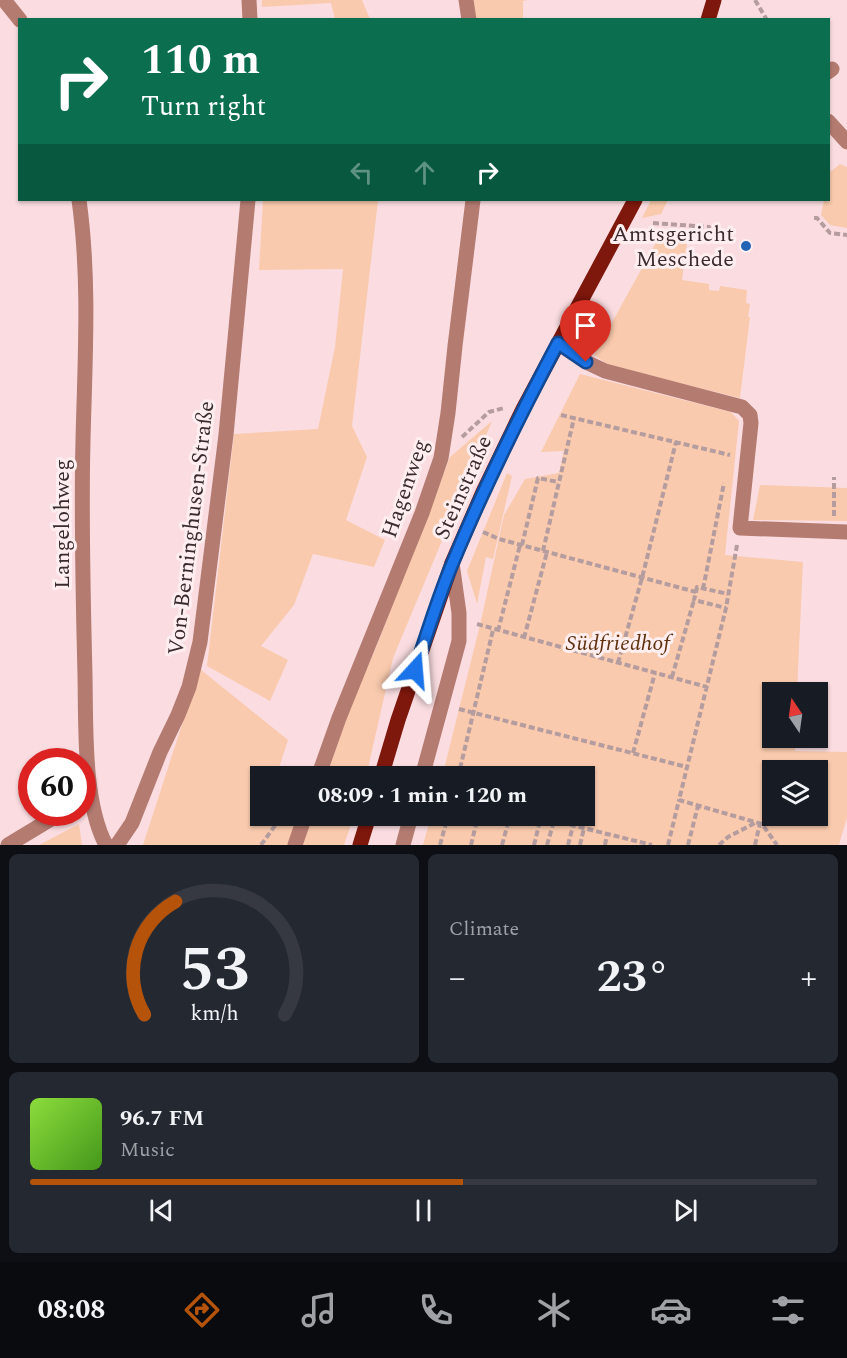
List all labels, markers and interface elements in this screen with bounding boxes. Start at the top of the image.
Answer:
text: 110 m [141,29,260,92]
icon: right [42,42,120,120]
text: Turn right [141,86,266,128]
icon: left [345,156,378,189]
icon: ahead [408,156,441,189]
icon: right [471,156,504,189]
place label: Amtsgericht Meschede [612,218,734,276]
marker: Amtsgericht Meschede [739,239,753,253]
pin [560,300,611,362]
icon: arrive [569,309,602,342]
street label: Von-Berninghusen-Straße [160,399,223,657]
street label: Steinstraße [426,430,501,545]
street label: Hagenweg [373,435,438,542]
street label: Langelohweg [46,459,79,589]
park label: Südfriedhof [566,627,674,660]
position arrow [383,638,447,702]
north arrow [762,682,828,748]
map controls [762,682,828,826]
speed limit sign: 60 [18,748,96,826]
button: layers [762,760,828,826]
text: 08:09 · 1 min · 120 m [318,779,527,812]
text: Climate [449,914,519,944]
text: 53 [179,923,249,1018]
text: 23° [597,943,670,1012]
text: − [449,953,466,1003]
text: + [801,953,817,1003]
text: km/h [190,998,238,1031]
text: 96.7 FM [120,1102,204,1135]
text: Music [120,1135,175,1165]
icon: previous [145,1194,178,1227]
icon: pause [407,1194,440,1227]
icon: next [669,1194,702,1227]
text: 08:08 [38,1289,105,1331]
icon: directions [181,1289,223,1331]
icon: music [298,1289,340,1331]
icon: phone [415,1289,457,1331]
icon: climate [533,1289,575,1331]
icon: car [650,1289,692,1331]
icon: filters [767,1289,809,1331]

